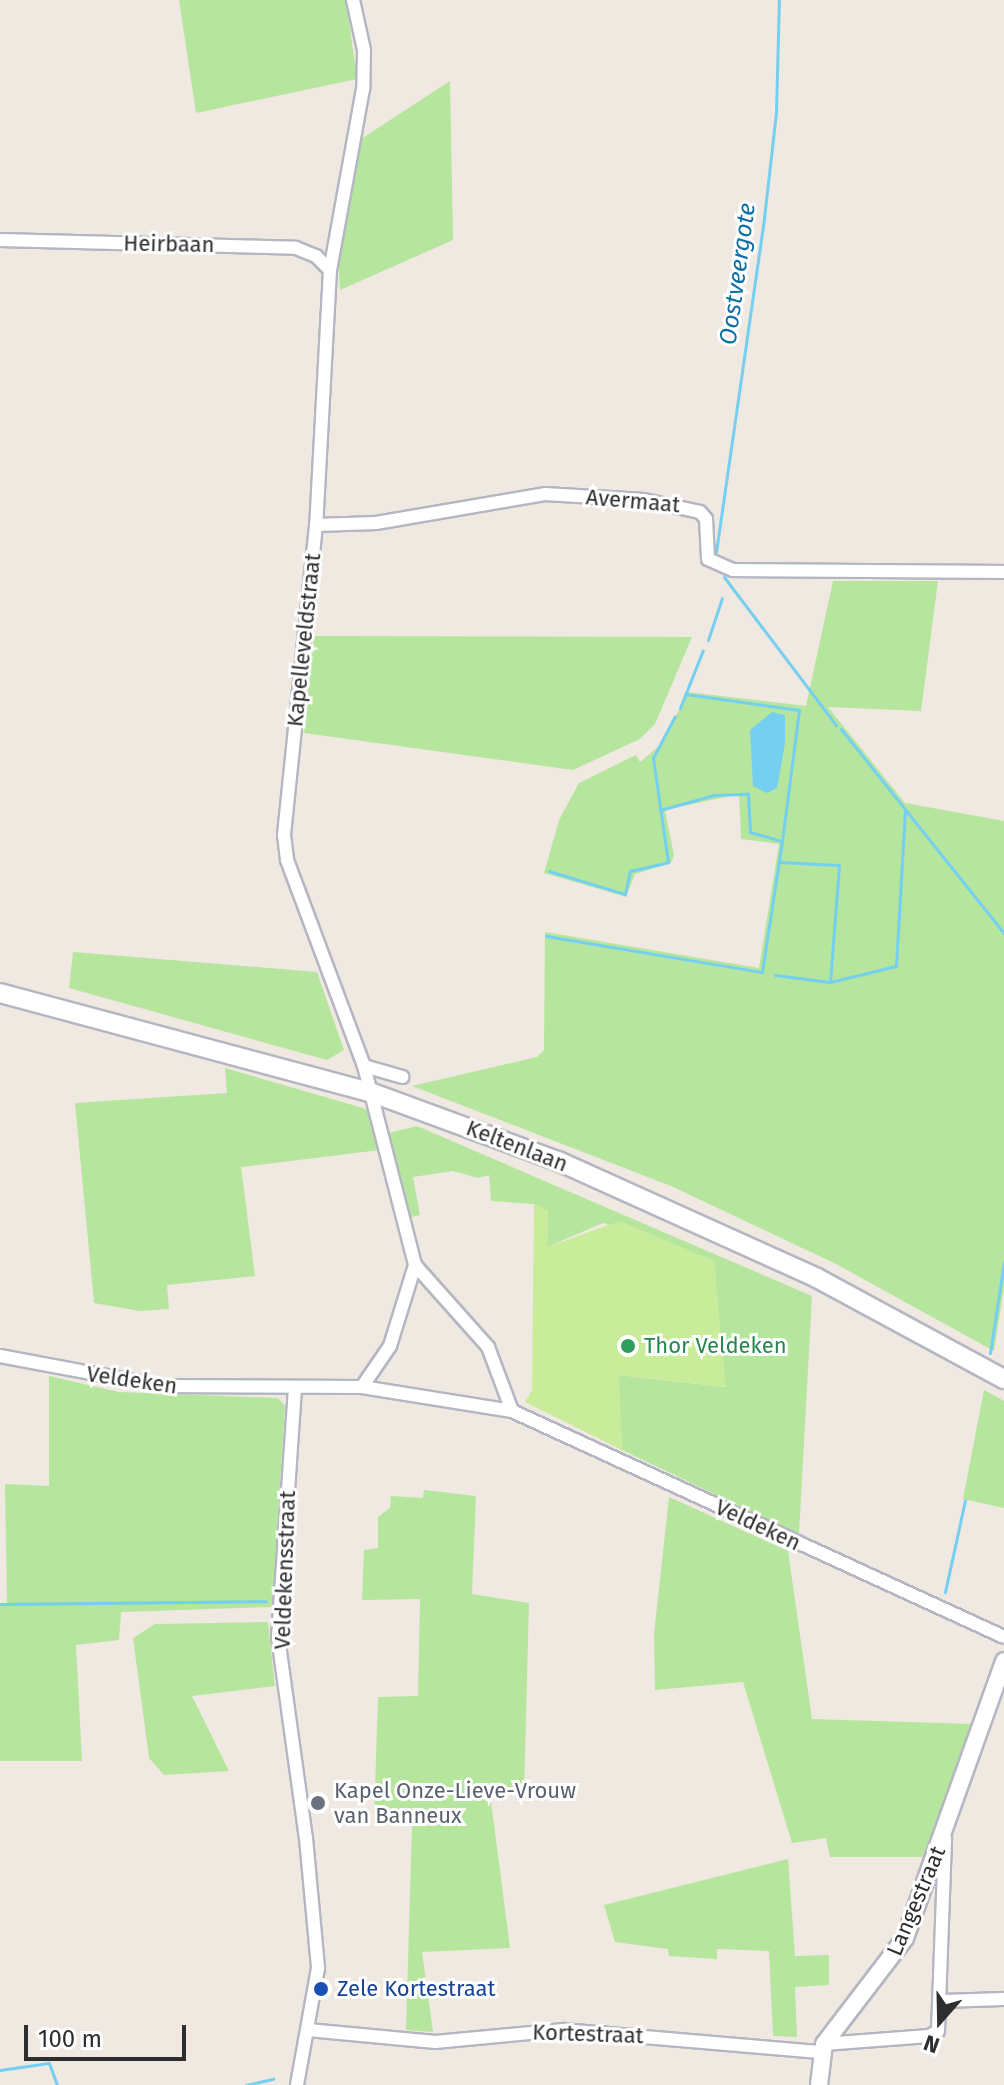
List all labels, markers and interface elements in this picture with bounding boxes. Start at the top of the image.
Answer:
water label: Oostveergote [714,201,762,347]
street label: Heirbaan [123,230,215,258]
street label: Avermaat [585,484,681,518]
street label: Kapelleveldstraat [282,552,326,728]
street label: Keltenlaan [462,1115,572,1177]
place label: Thor Veldeken [644,1333,787,1359]
marker: Thor Veldeken [619,1337,637,1355]
street label: Veldeken [85,1361,179,1399]
street label: Veldekensstraat [269,1490,301,1650]
street label: Veldeken [711,1494,805,1556]
place label: Kapel Onze-Lieve-Vrouw van Banneux [334,1777,576,1828]
marker: Kapel Onze-Lieve-Vrouw van Banneux [309,1794,327,1812]
street label: Langestraat [881,1842,951,1960]
place label: Zele Kortestraat [337,1976,495,2002]
marker: Zele Kortestraat [312,1980,330,1998]
north arrow [900,1981,980,2061]
scale bar [28,2009,190,2059]
street label: Kortestraat [532,2019,644,2049]
text: 100 m [38,2025,102,2053]
text: N [920,2029,943,2059]

